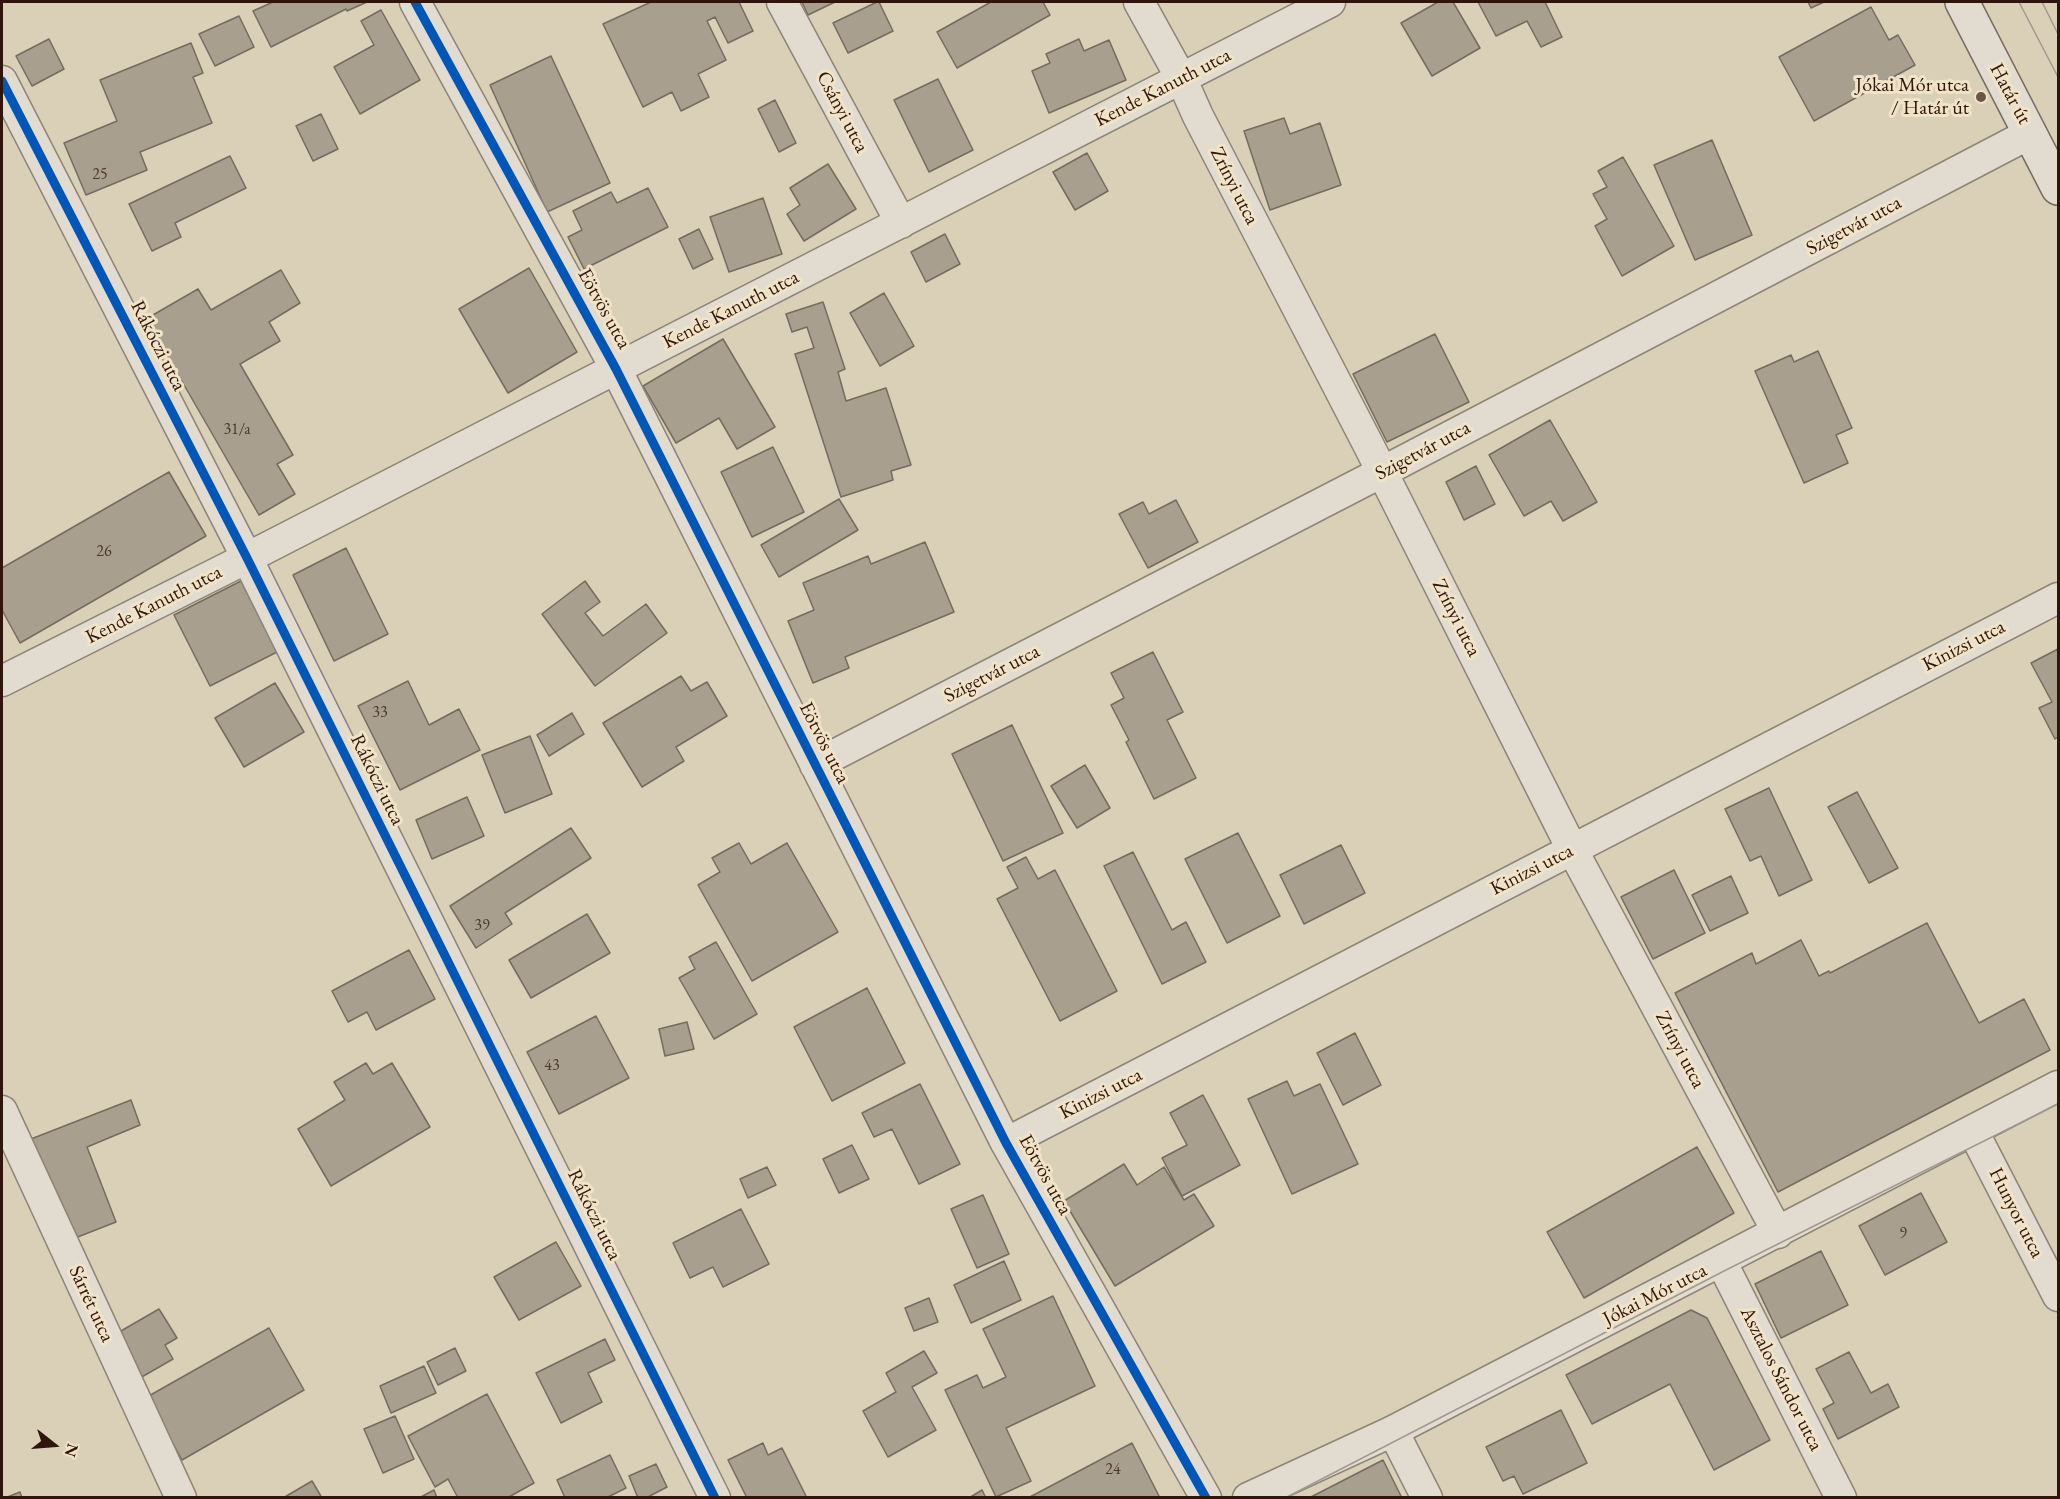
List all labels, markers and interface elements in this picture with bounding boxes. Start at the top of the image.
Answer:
street label: Kende Kanuth utca [1091,43,1235,133]
street label: Határ út [1984,59,2036,129]
street label: Csányi utca [811,67,873,157]
place label: Jókai Mór utca / Határ út [1856,74,1969,121]
marker: Jókai Mór utca / Határ út [1974,90,1988,104]
street label: Zrínyi utca [1204,143,1264,229]
house number: 25 [92,165,108,185]
street label: Szigetvár utca [1802,191,1906,261]
street label: Eötvös utca [572,265,636,353]
street label: Kende Kanuth utca [659,265,803,355]
street label: Rákóczi utca [125,297,191,395]
street label: Szigetvár utca [1371,416,1475,486]
house number: 31/a [223,420,251,440]
house number: 26 [96,542,112,562]
street label: Kende Kanuth utca [82,560,226,650]
street label: Zrínyi utca [1426,575,1486,661]
street label: Kinizsi utca [1919,615,2009,677]
street label: Szigetvár utca [940,640,1044,708]
street label: Eötvös utca [793,698,855,788]
house number: 33 [372,703,388,723]
street label: Rákóczi utca [345,731,409,829]
street label: Kinizsi utca [1487,839,1577,901]
house number: 39 [474,916,490,936]
street label: Zrínyi utca [1650,1007,1710,1093]
house number: 43 [544,1056,560,1076]
street label: Kinizsi utca [1056,1063,1146,1125]
street label: Eötvös utca [1013,1131,1077,1219]
street label: Hunyor utca [1983,1164,2049,1262]
street label: Rákóczi utca [562,1166,626,1264]
house number: 9 [1899,1224,1907,1244]
street label: Jókai Mór utca [1599,1259,1711,1331]
street label: Sárrét utca [63,1262,119,1346]
street label: Asztalos Sándor utca [1734,1303,1828,1455]
north arrow [24,1415,84,1475]
text: N [60,1441,84,1460]
house number: 24 [1105,1460,1121,1480]

